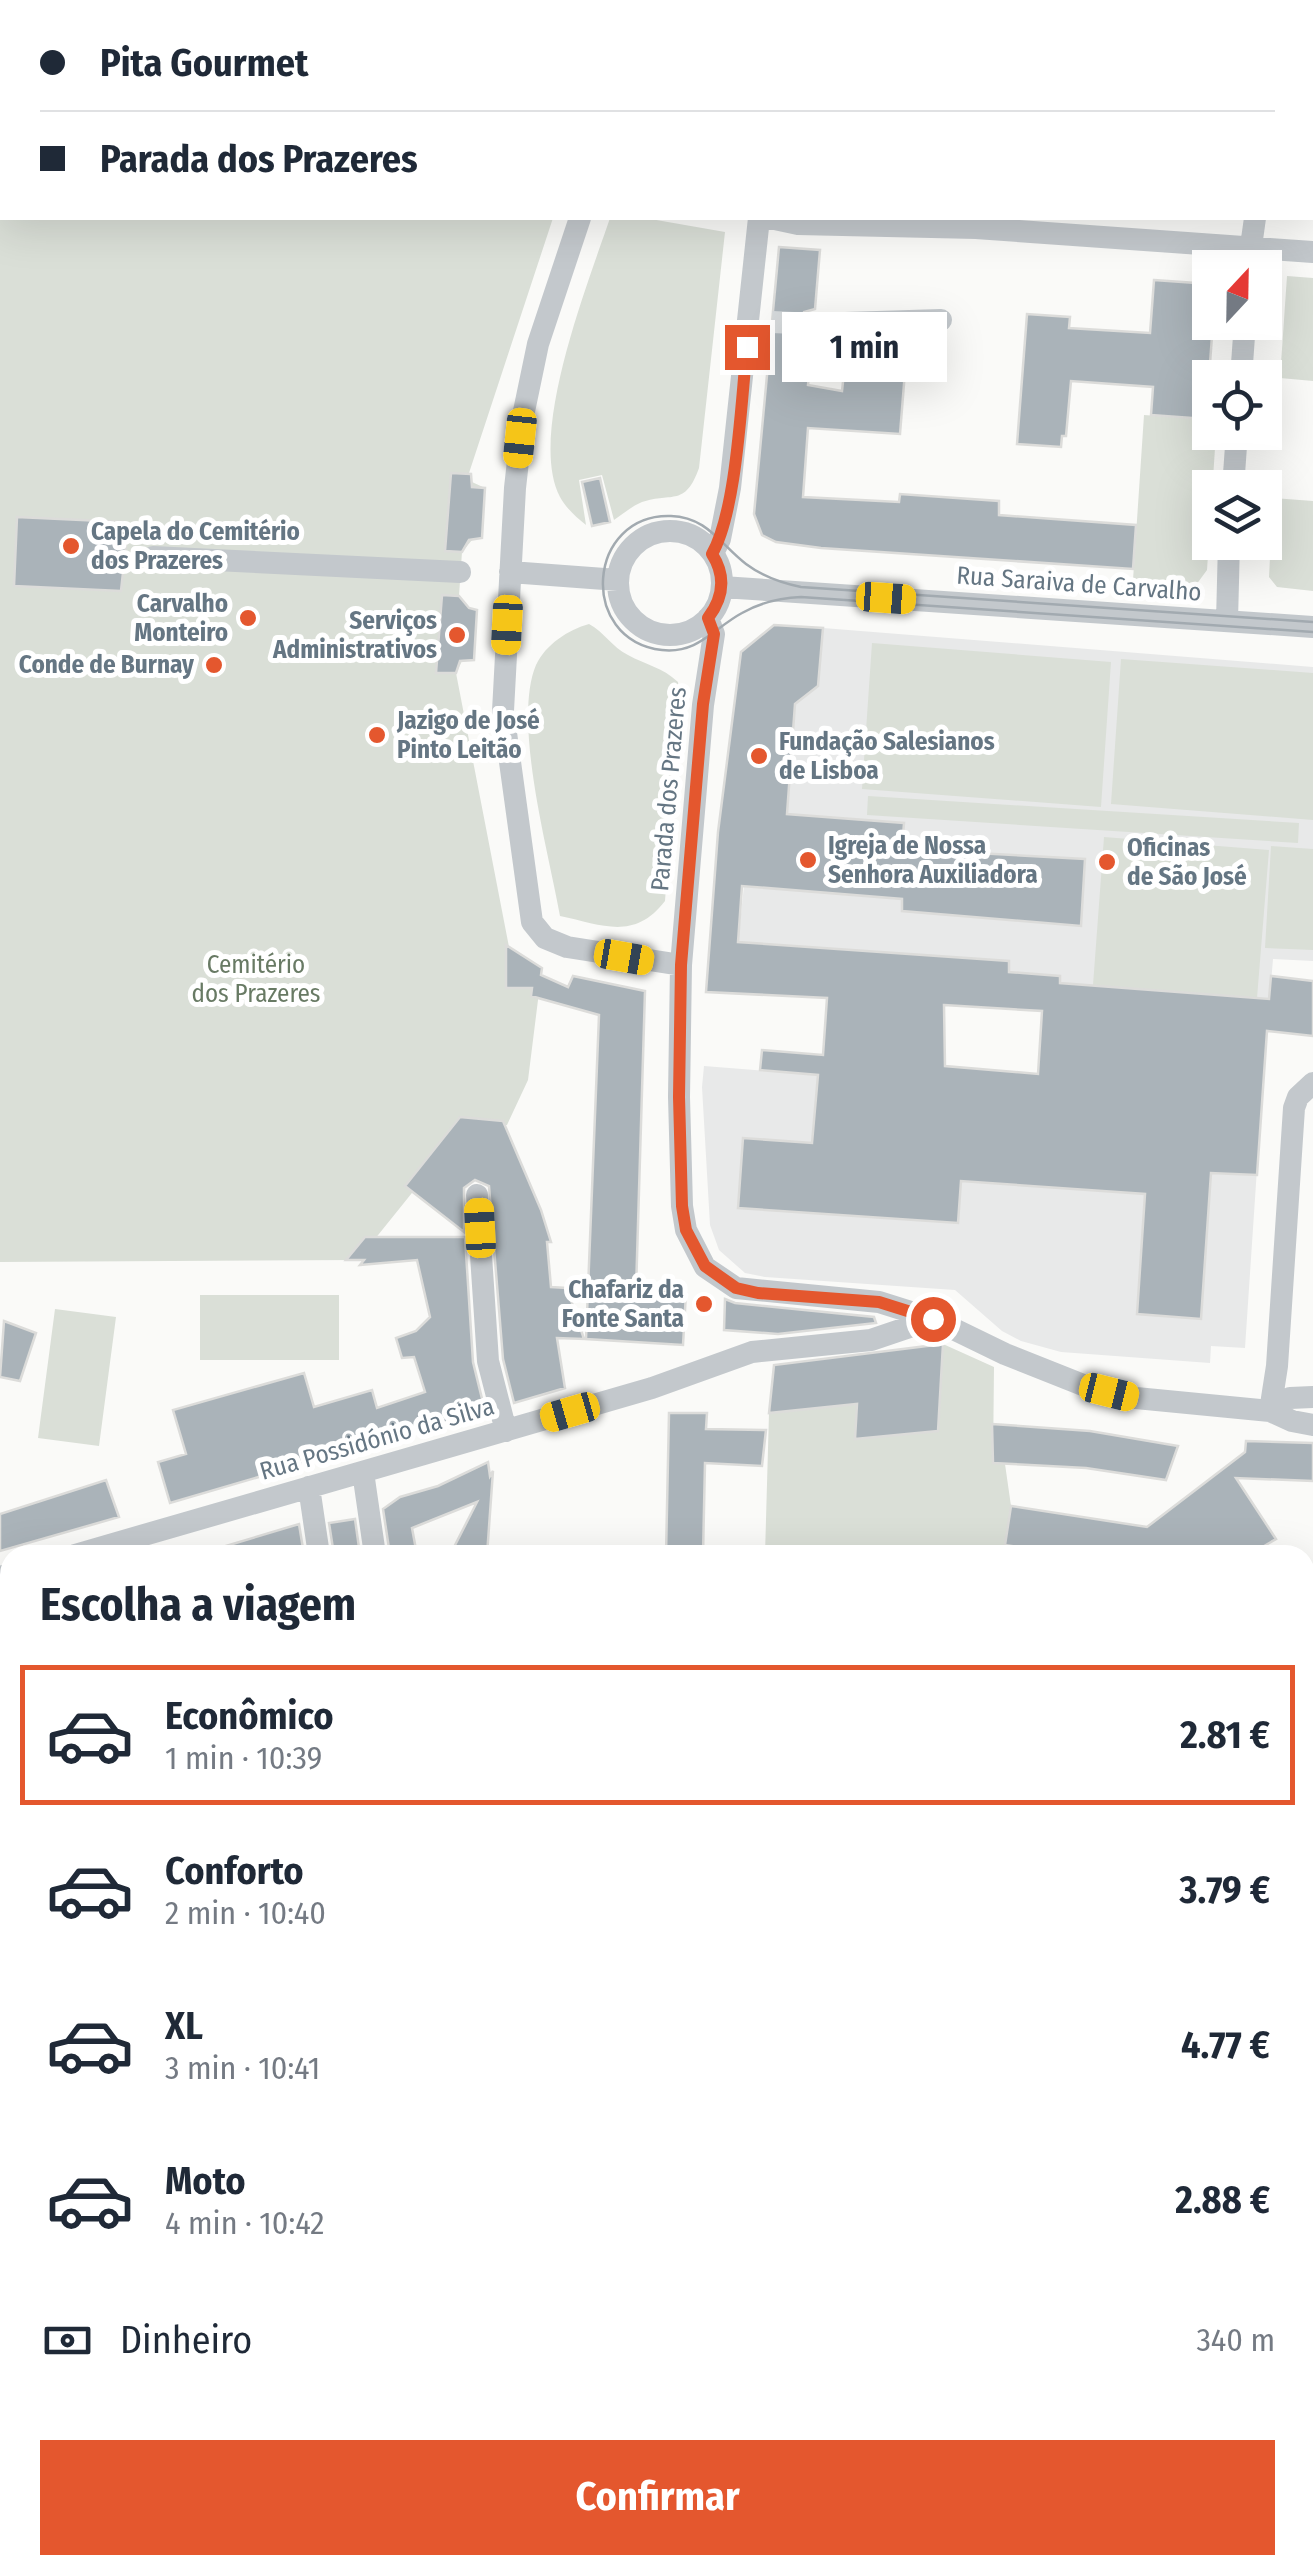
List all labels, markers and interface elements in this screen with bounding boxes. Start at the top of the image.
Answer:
text: Pita Gourmet [100,40,308,86]
text: Parada dos Prazeres [100,136,418,182]
north arrow [1192,250,1282,340]
map controls [1192,250,1282,560]
callout: 1 min [782,312,947,382]
route end [725,325,770,370]
text: 1 min [830,328,899,366]
button: locate [1192,360,1282,450]
car [502,407,538,469]
button: layers [1192,470,1282,560]
place label: Capela do Cemitério dos Prazeres [91,517,300,576]
marker: Capela do Cemitério dos Prazeres [60,535,82,557]
street label: Rua Saraiva de Carvalho [955,560,1203,608]
car [855,581,917,615]
place label: Carvalho Monteiro [134,589,228,648]
car [490,594,524,656]
place label: Serviços Administrativos [272,606,437,665]
marker: Carvalho Monteiro [237,607,259,629]
marker: Serviços Administrativos [446,624,468,646]
place label: Conde de Burnay [19,650,195,680]
marker: Conde de Burnay [203,654,225,676]
street label: Parada dos Prazeres [645,686,693,892]
place label: Jazigo de José Pinto Leitão [396,706,540,765]
marker: Jazigo de José Pinto Leitão [366,724,388,746]
place label: Fundação Salesianos de Lisboa [779,727,995,786]
marker: Fundação Salesianos de Lisboa [748,745,770,767]
place label: Igreja de Nossa Senhora Auxiliadora [828,831,1038,890]
place label: Oficinas de São José [1127,833,1247,892]
marker: Igreja de Nossa Senhora Auxiliadora [797,849,819,871]
marker: Oficinas de São José [1096,851,1118,873]
car [592,937,656,977]
park label: Cemitério dos Prazeres [192,950,320,1009]
car [463,1197,497,1259]
place label: Chafariz da Fonte Santa [562,1275,684,1334]
marker: Chafariz da Fonte Santa [693,1293,715,1315]
route start [911,1297,956,1342]
car [1076,1370,1142,1414]
car [537,1389,603,1435]
street label: Rua Possidónio da Silva [256,1391,498,1487]
text: Escolha a viagem [40,1578,356,1632]
icon: car [45,1690,135,1780]
text: Econômico [165,1693,334,1739]
text: 2.81 € [1180,1712,1270,1758]
text: 1 min · 10:39 [165,1739,322,1777]
icon: car [45,1845,135,1935]
text: Conforto [165,1848,304,1894]
text: 3.79 € [1180,1867,1270,1913]
text: 2 min · 10:40 [165,1894,326,1932]
icon: car [45,2000,135,2090]
text: XL [165,2003,203,2049]
text: 4.77 € [1181,2022,1270,2068]
text: 3 min · 10:41 [165,2049,320,2087]
icon: car [45,2155,135,2245]
text: Moto [165,2158,246,2204]
text: 2.88 € [1175,2177,1270,2223]
text: 4 min · 10:42 [165,2204,324,2242]
icon: cash [40,2313,95,2368]
text: Dinheiro [120,2317,252,2363]
text: 340 m [1196,2321,1275,2359]
button: Confirmar [40,2440,1275,2555]

